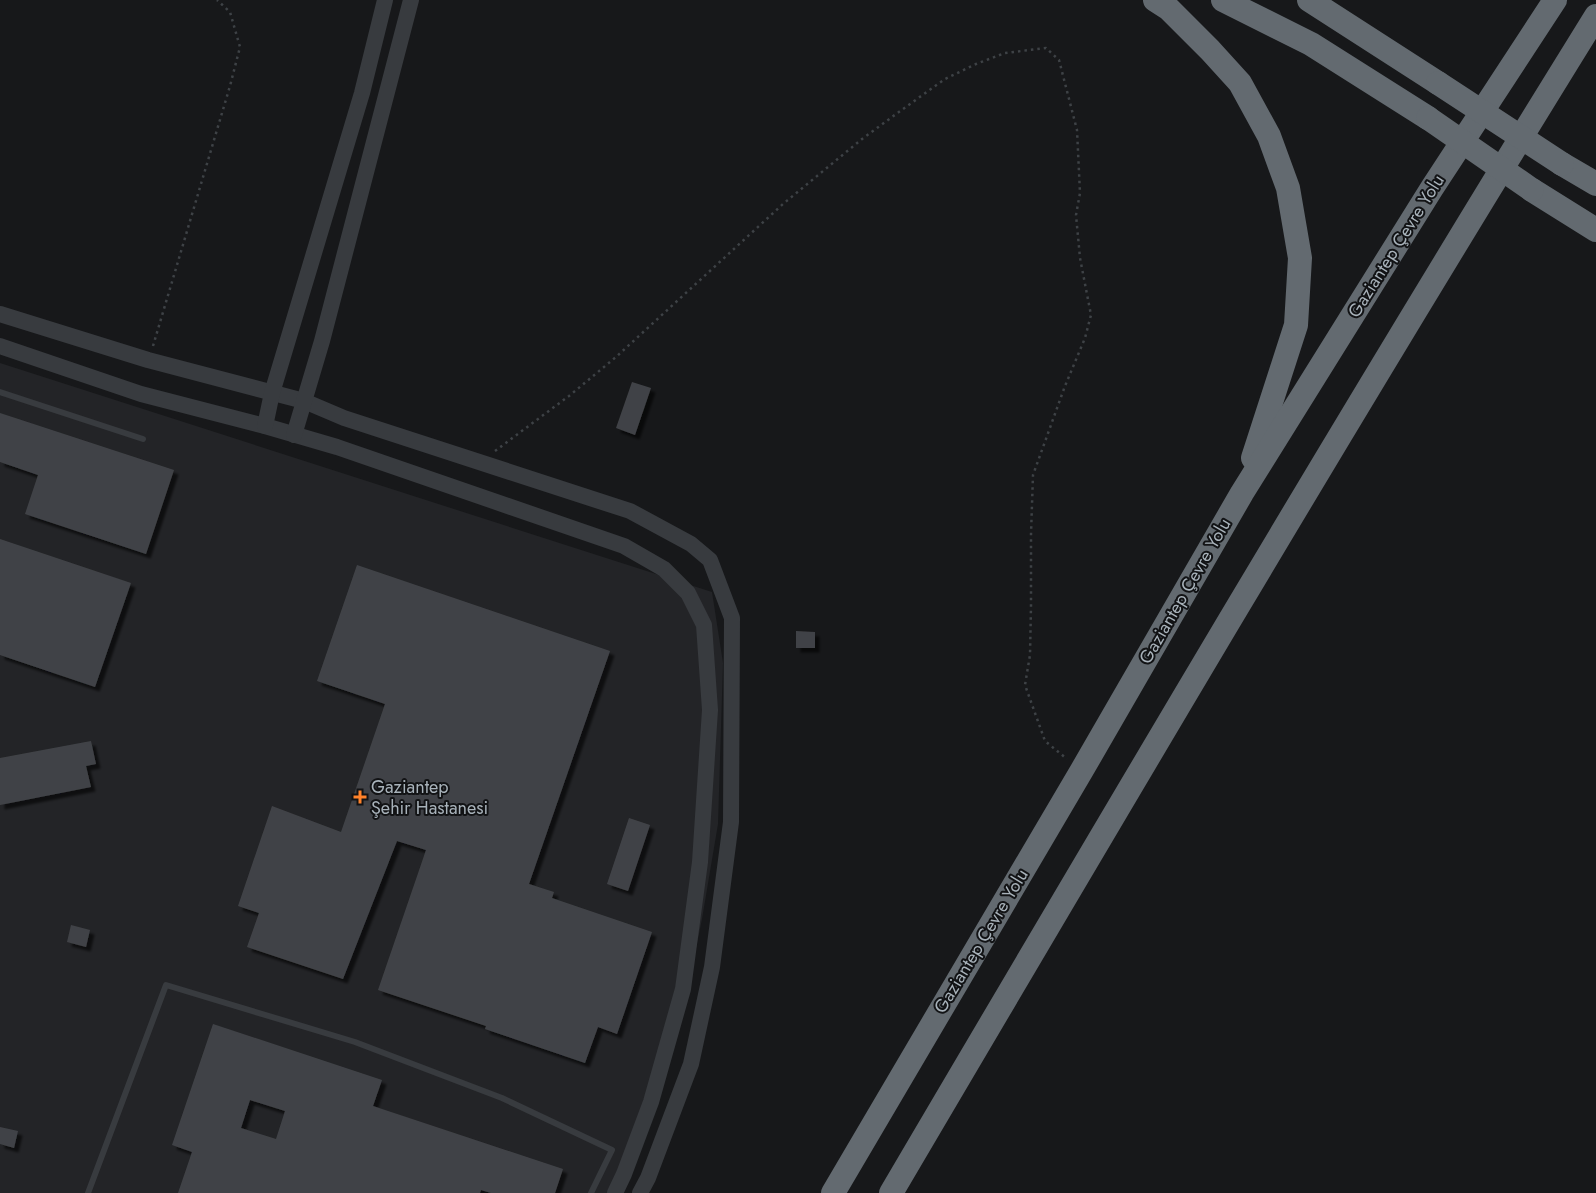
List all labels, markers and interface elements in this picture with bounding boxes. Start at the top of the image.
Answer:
street label: Gaziantep Çevre Yolu [1341,169,1451,323]
street label: Gaziantep Çevre Yolu [1133,513,1237,669]
place label: Gaziantep Şehir Hastanesi [371,774,488,821]
marker: Gaziantep Şehir Hastanesi [353,790,367,804]
street label: Gaziantep Çevre Yolu [928,864,1034,1018]

